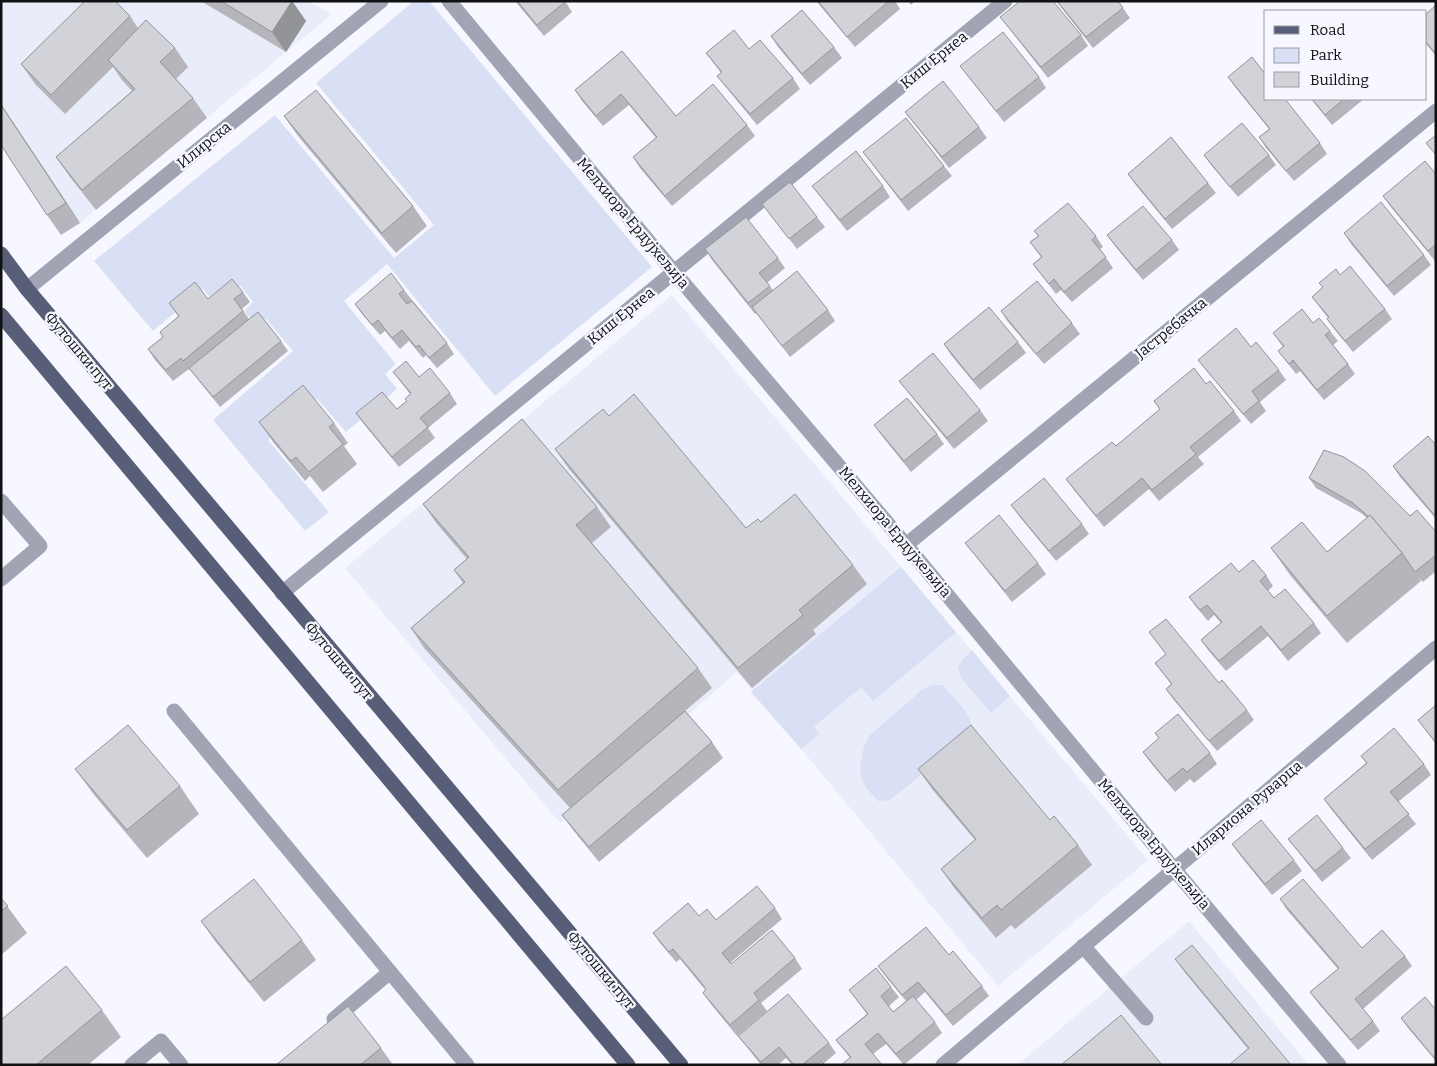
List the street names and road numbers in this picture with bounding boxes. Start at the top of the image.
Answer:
street label: Киш Ернеа [897,28,971,92]
street label: Илирска [173,118,235,172]
street label: Мелхиора Ердујхељија [573,154,693,292]
street label: Киш Ернеа [584,284,658,348]
street label: Јастребачка [1131,294,1211,363]
street label: Футошки пут [41,308,117,394]
street label: Мелхиора Ердујхељија [835,463,955,601]
street label: Футошки пут [301,618,377,704]
street label: Илариона Руварца [1188,757,1306,859]
street label: Мелхиора Ердујхељија [1094,775,1214,913]
street label: Футошки пут [563,927,639,1013]

